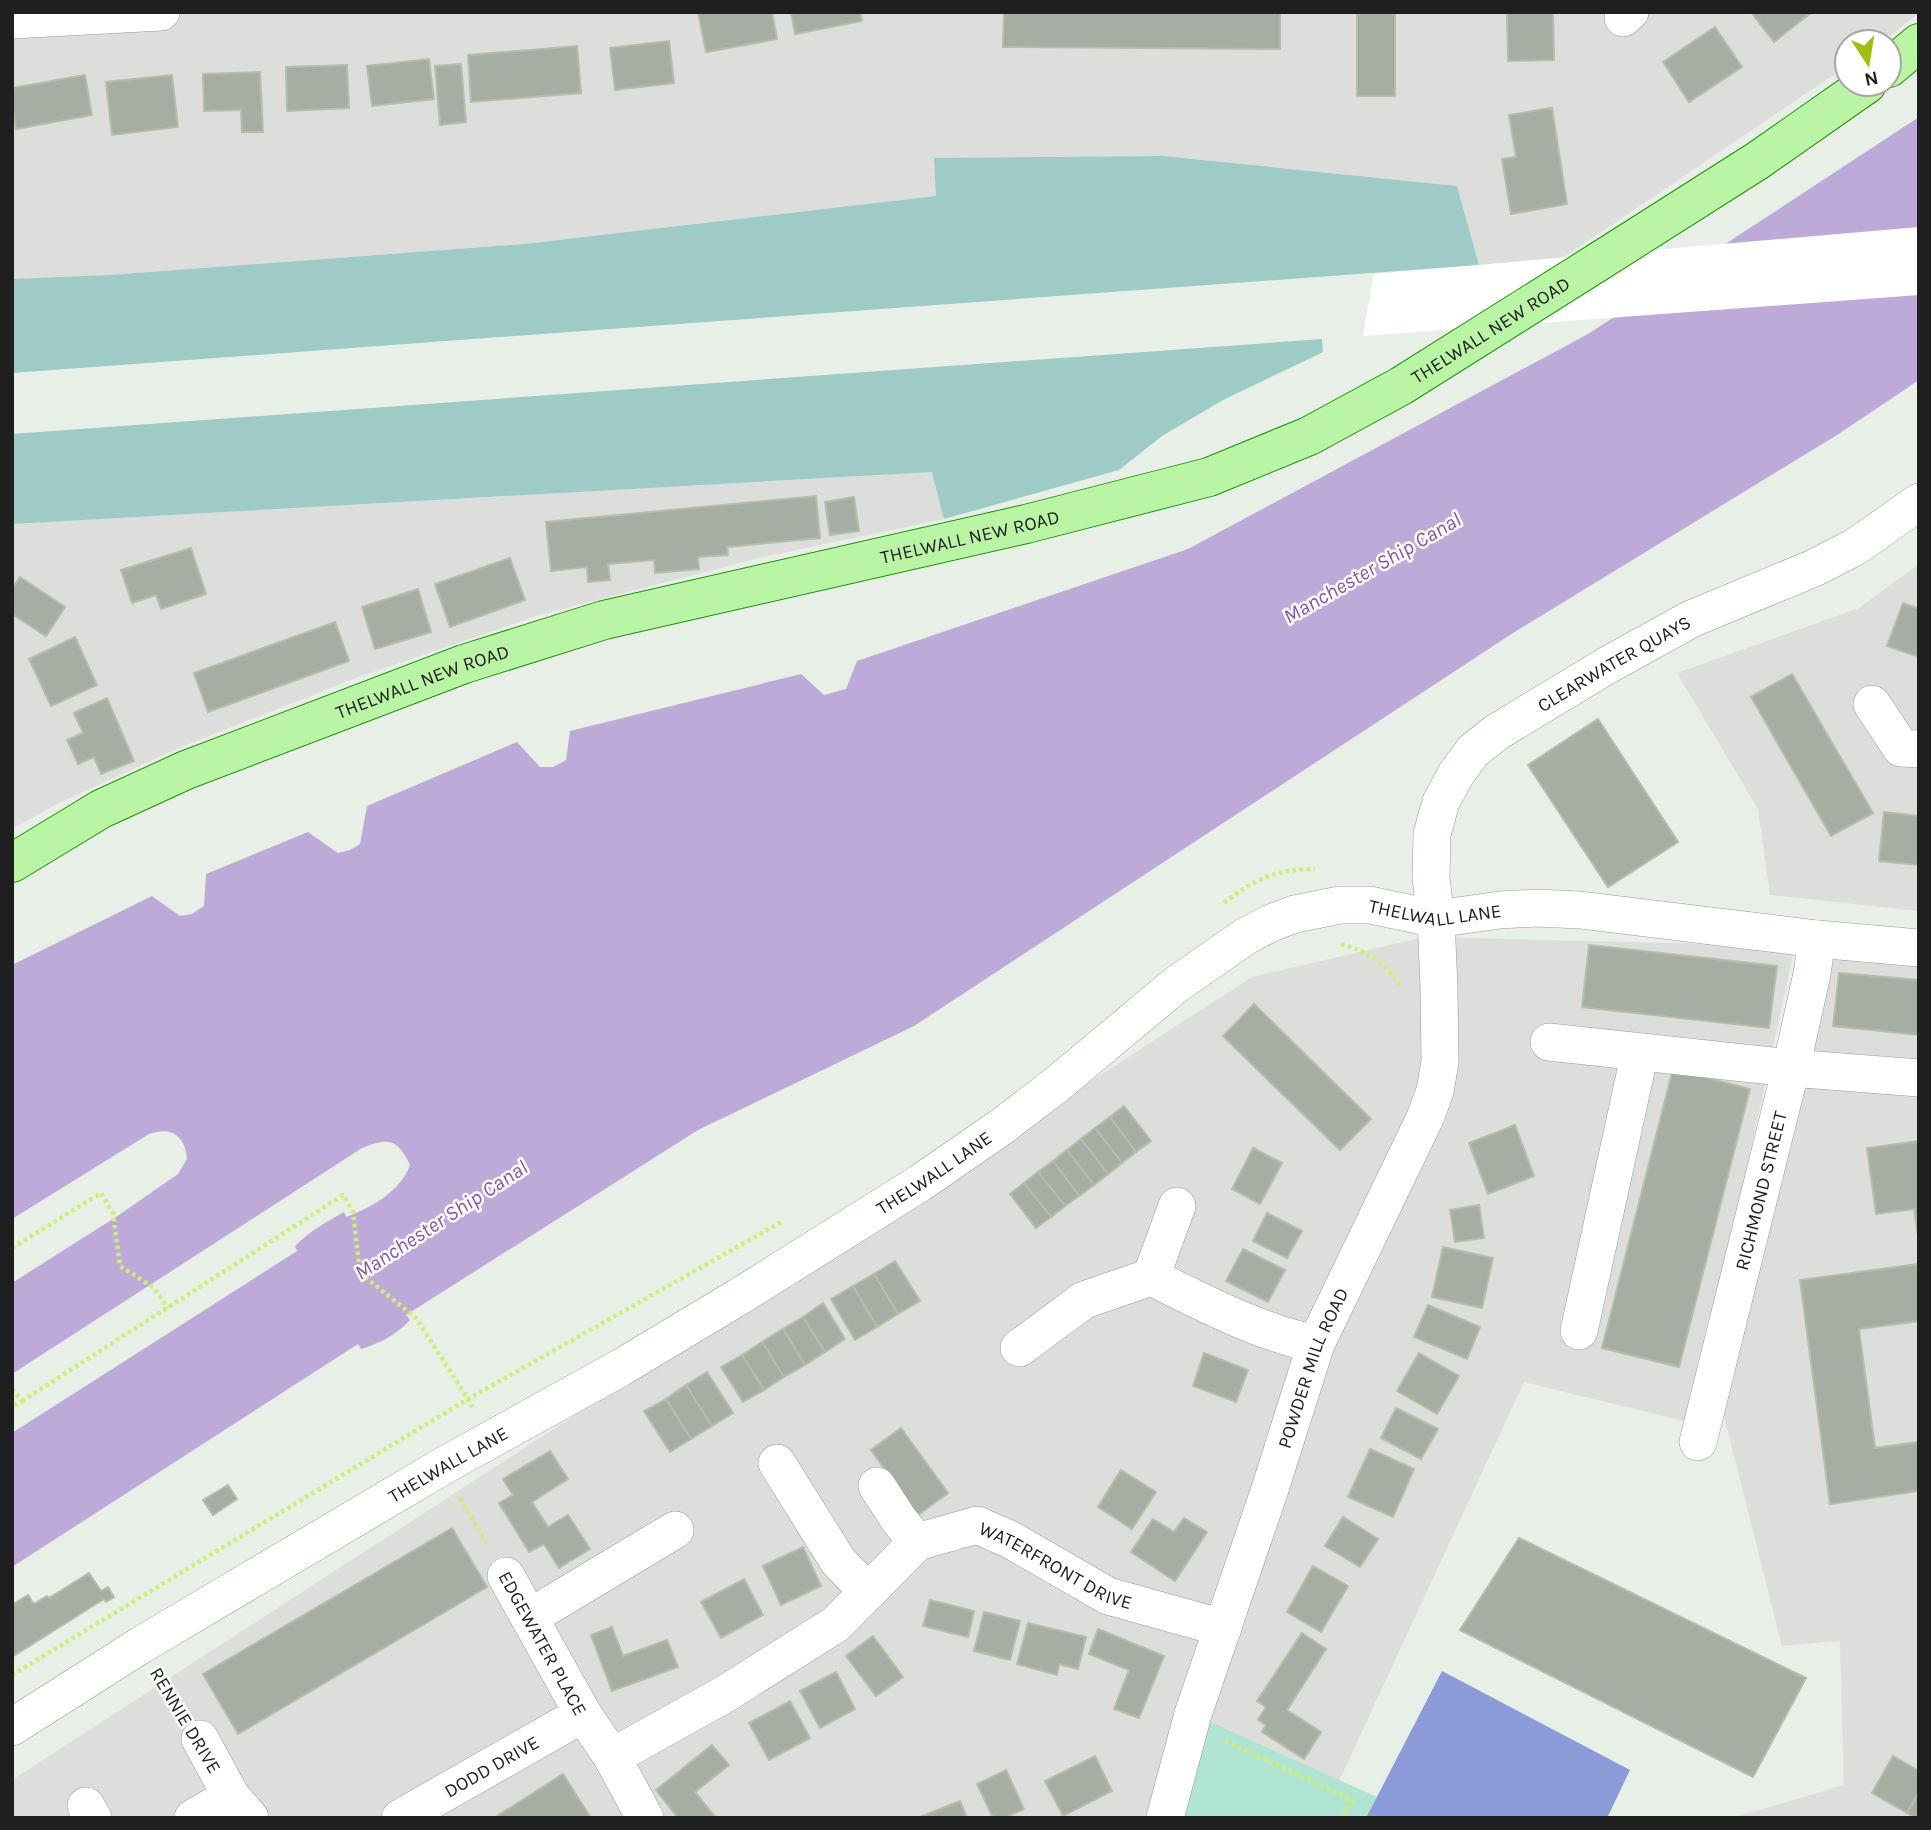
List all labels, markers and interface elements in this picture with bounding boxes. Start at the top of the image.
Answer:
north arrow [1833,28,1903,98]
text: N [1862,66,1880,91]
street label: THELWALL NEW ROAD [1408,272,1574,389]
street label: THELWALL NEW ROAD [878,506,1062,569]
water label: Manchester Ship Canal [1279,507,1465,629]
street label: CLEARWATER QUAYS [1534,611,1695,717]
street label: THELWALL NEW ROAD [333,641,512,724]
street label: THELWALL LANE [1367,895,1503,931]
street label: RICHMOND STREET [1731,1109,1792,1273]
street label: THELWALL LANE [873,1127,996,1220]
water label: Manchester Ship Canal [350,1155,532,1285]
street label: POWDER MILL ROAD [1274,1284,1354,1451]
street label: THELWALL LANE [385,1422,512,1508]
street label: WATERFRONT DRIVE [976,1517,1134,1614]
street label: EDGEWATER PLACE [493,1567,591,1719]
street label: RENNIE DRIVE [145,1664,225,1777]
street label: DODD DRIVE [441,1731,543,1803]

